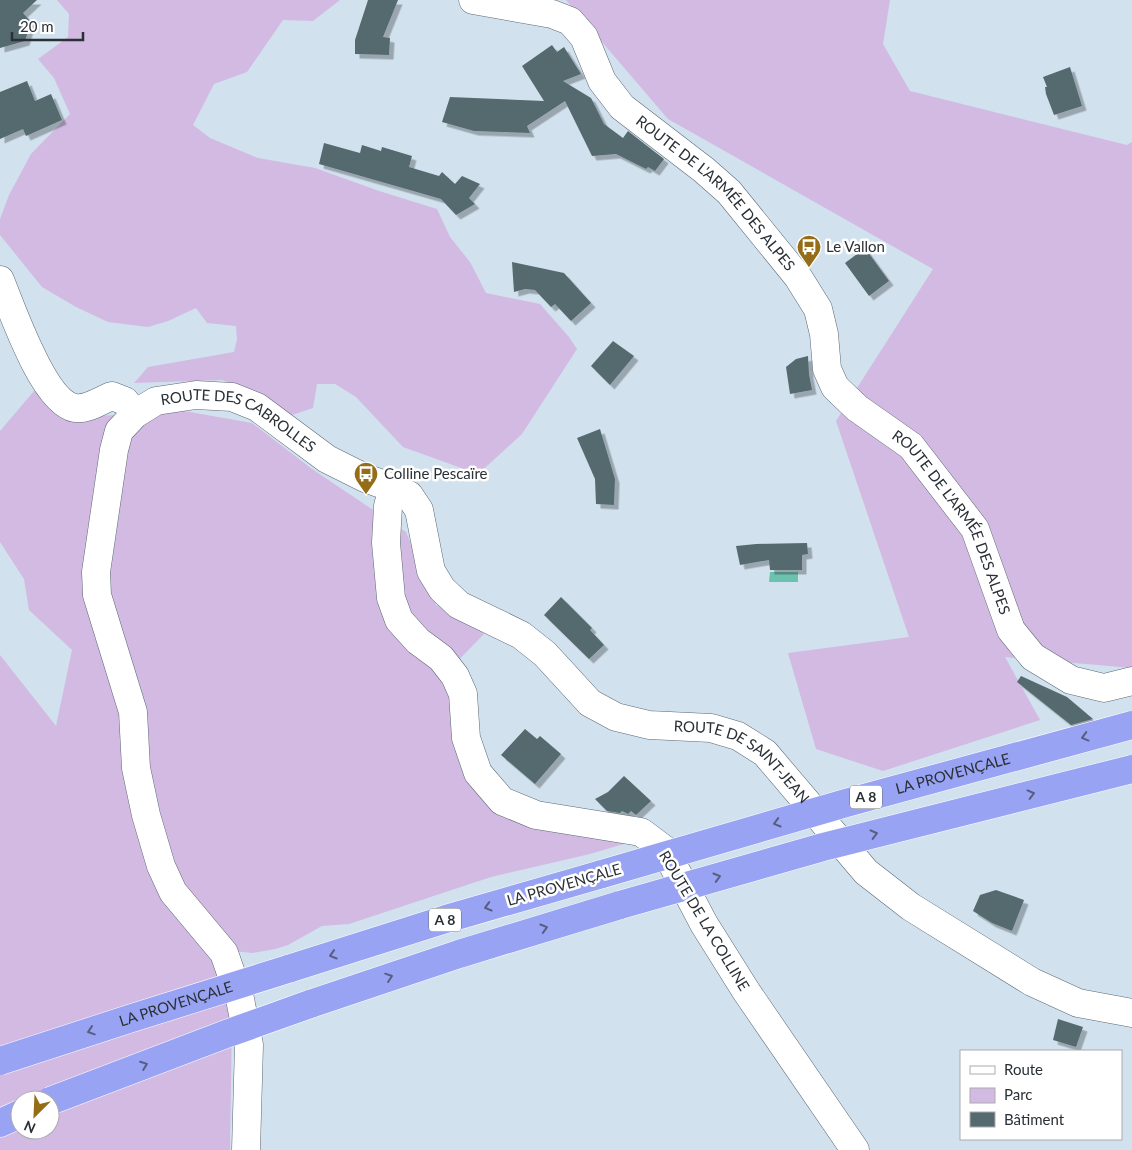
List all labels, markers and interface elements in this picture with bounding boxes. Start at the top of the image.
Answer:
scale bar [12,10,84,42]
text: 20 m [20,17,54,35]
street label: ROUTE DE L'ARMÉE DES ALPES [633,111,799,274]
bus stop icon: Le Vallon [796,234,822,268]
place label: Le Vallon [826,237,885,255]
street label: ROUTE DES CABROLLES [159,385,320,456]
street label: ROUTE DE L'ARMÉE DES ALPES [889,426,1015,617]
bus stop icon: Colline Pescaïre [353,461,379,495]
place label: Colline Pescaïre [384,464,488,482]
street label: ROUTE DE SAINT-JEAN [673,716,814,806]
one-way arrow [1080,731,1089,742]
street label: LA PROVENÇALE [893,749,1012,797]
road number: A 8 [850,786,882,809]
one-way arrow [1026,789,1035,799]
one-way arrow [773,817,781,827]
one-way arrow [869,829,878,840]
street label: ROUTE DE LA COLLINE [656,847,754,994]
street label: LA PROVENÇALE [505,859,623,909]
one-way arrow [713,872,721,883]
one-way arrow [484,902,493,912]
road number: A 8 [429,908,461,932]
one-way arrow [539,923,548,933]
one-way arrow [329,949,337,959]
one-way arrow [384,973,393,983]
street label: LA PROVENÇALE [117,977,235,1030]
one-way arrow [88,1025,96,1035]
legend [960,1050,1122,1140]
one-way arrow [139,1060,148,1071]
text: Route [1004,1060,1043,1078]
text: Parc [1004,1085,1033,1103]
north arrow [10,1090,60,1140]
text: Bâtiment [1004,1110,1065,1128]
text: N [21,1117,38,1137]

